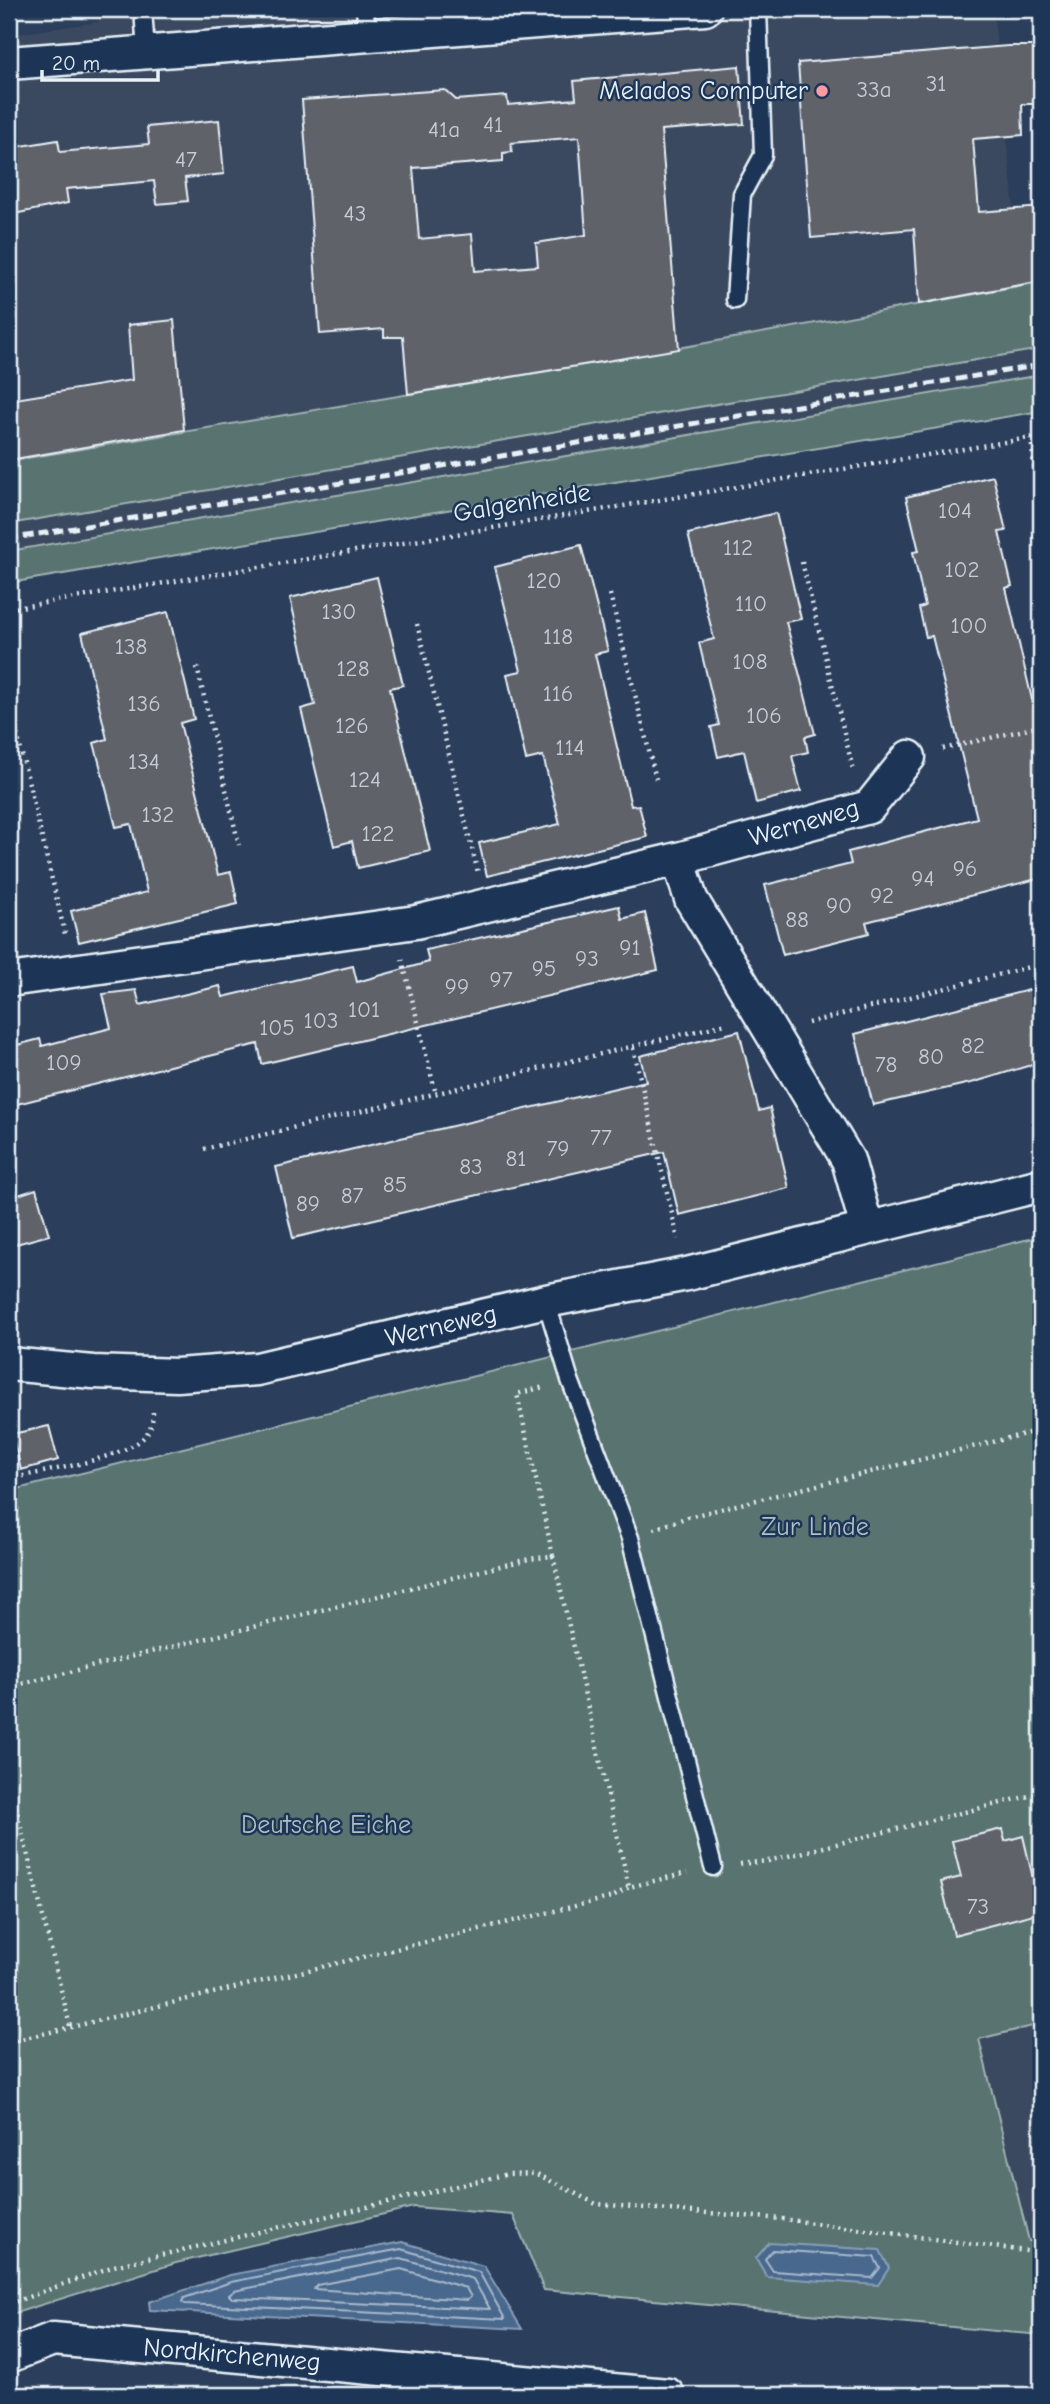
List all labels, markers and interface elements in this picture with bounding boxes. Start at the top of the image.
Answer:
scale bar [42,38,158,82]
text: 20 m [52,51,100,75]
house number: 31 [926,70,946,97]
place label: Melados Computer [599,76,809,106]
house number: 33a [856,76,892,103]
marker: Melados Computer [814,83,830,99]
house number: 41 [483,111,503,138]
house number: 41a [428,116,460,143]
house number: 47 [175,146,197,173]
house number: 43 [344,200,366,227]
street label: Galgenheide [451,477,593,529]
house number: 104 [938,497,972,524]
house number: 112 [723,534,753,561]
house number: 102 [944,556,980,583]
house number: 120 [526,567,562,594]
house number: 110 [735,590,767,617]
house number: 130 [322,598,356,625]
house number: 100 [950,612,988,639]
house number: 118 [543,623,573,650]
house number: 138 [115,633,147,660]
house number: 108 [733,648,767,675]
house number: 128 [337,655,369,682]
house number: 116 [543,680,573,707]
house number: 136 [127,690,161,717]
house number: 106 [746,702,782,729]
house number: 126 [335,712,369,739]
house number: 114 [555,734,585,761]
house number: 134 [128,748,160,775]
house number: 124 [349,766,381,793]
street label: Werneweg [745,793,863,853]
house number: 132 [142,801,174,828]
house number: 122 [361,820,395,847]
house number: 96 [953,855,977,882]
house number: 94 [911,865,935,892]
house number: 92 [870,882,894,909]
house number: 90 [826,892,852,919]
house number: 88 [785,906,809,933]
house number: 91 [619,934,641,961]
house number: 93 [575,945,599,972]
house number: 95 [532,955,556,982]
house number: 97 [489,966,513,993]
house number: 99 [445,973,469,1000]
house number: 101 [348,996,380,1023]
house number: 103 [304,1007,338,1034]
house number: 105 [259,1014,295,1041]
house number: 82 [961,1032,985,1059]
house number: 80 [918,1043,944,1070]
house number: 109 [46,1049,82,1076]
house number: 78 [875,1051,897,1078]
house number: 77 [590,1124,612,1151]
house number: 79 [546,1135,570,1162]
house number: 81 [506,1145,526,1172]
house number: 83 [459,1153,483,1180]
house number: 85 [383,1171,407,1198]
house number: 87 [341,1182,363,1209]
house number: 89 [296,1190,320,1217]
street label: Werneweg [382,1299,500,1353]
park label: Zur Linde [761,1512,869,1542]
park label: Deutsche Eiche [241,1810,411,1840]
house number: 73 [967,1893,989,1920]
street label: Nordkirchenweg [142,2332,322,2378]

